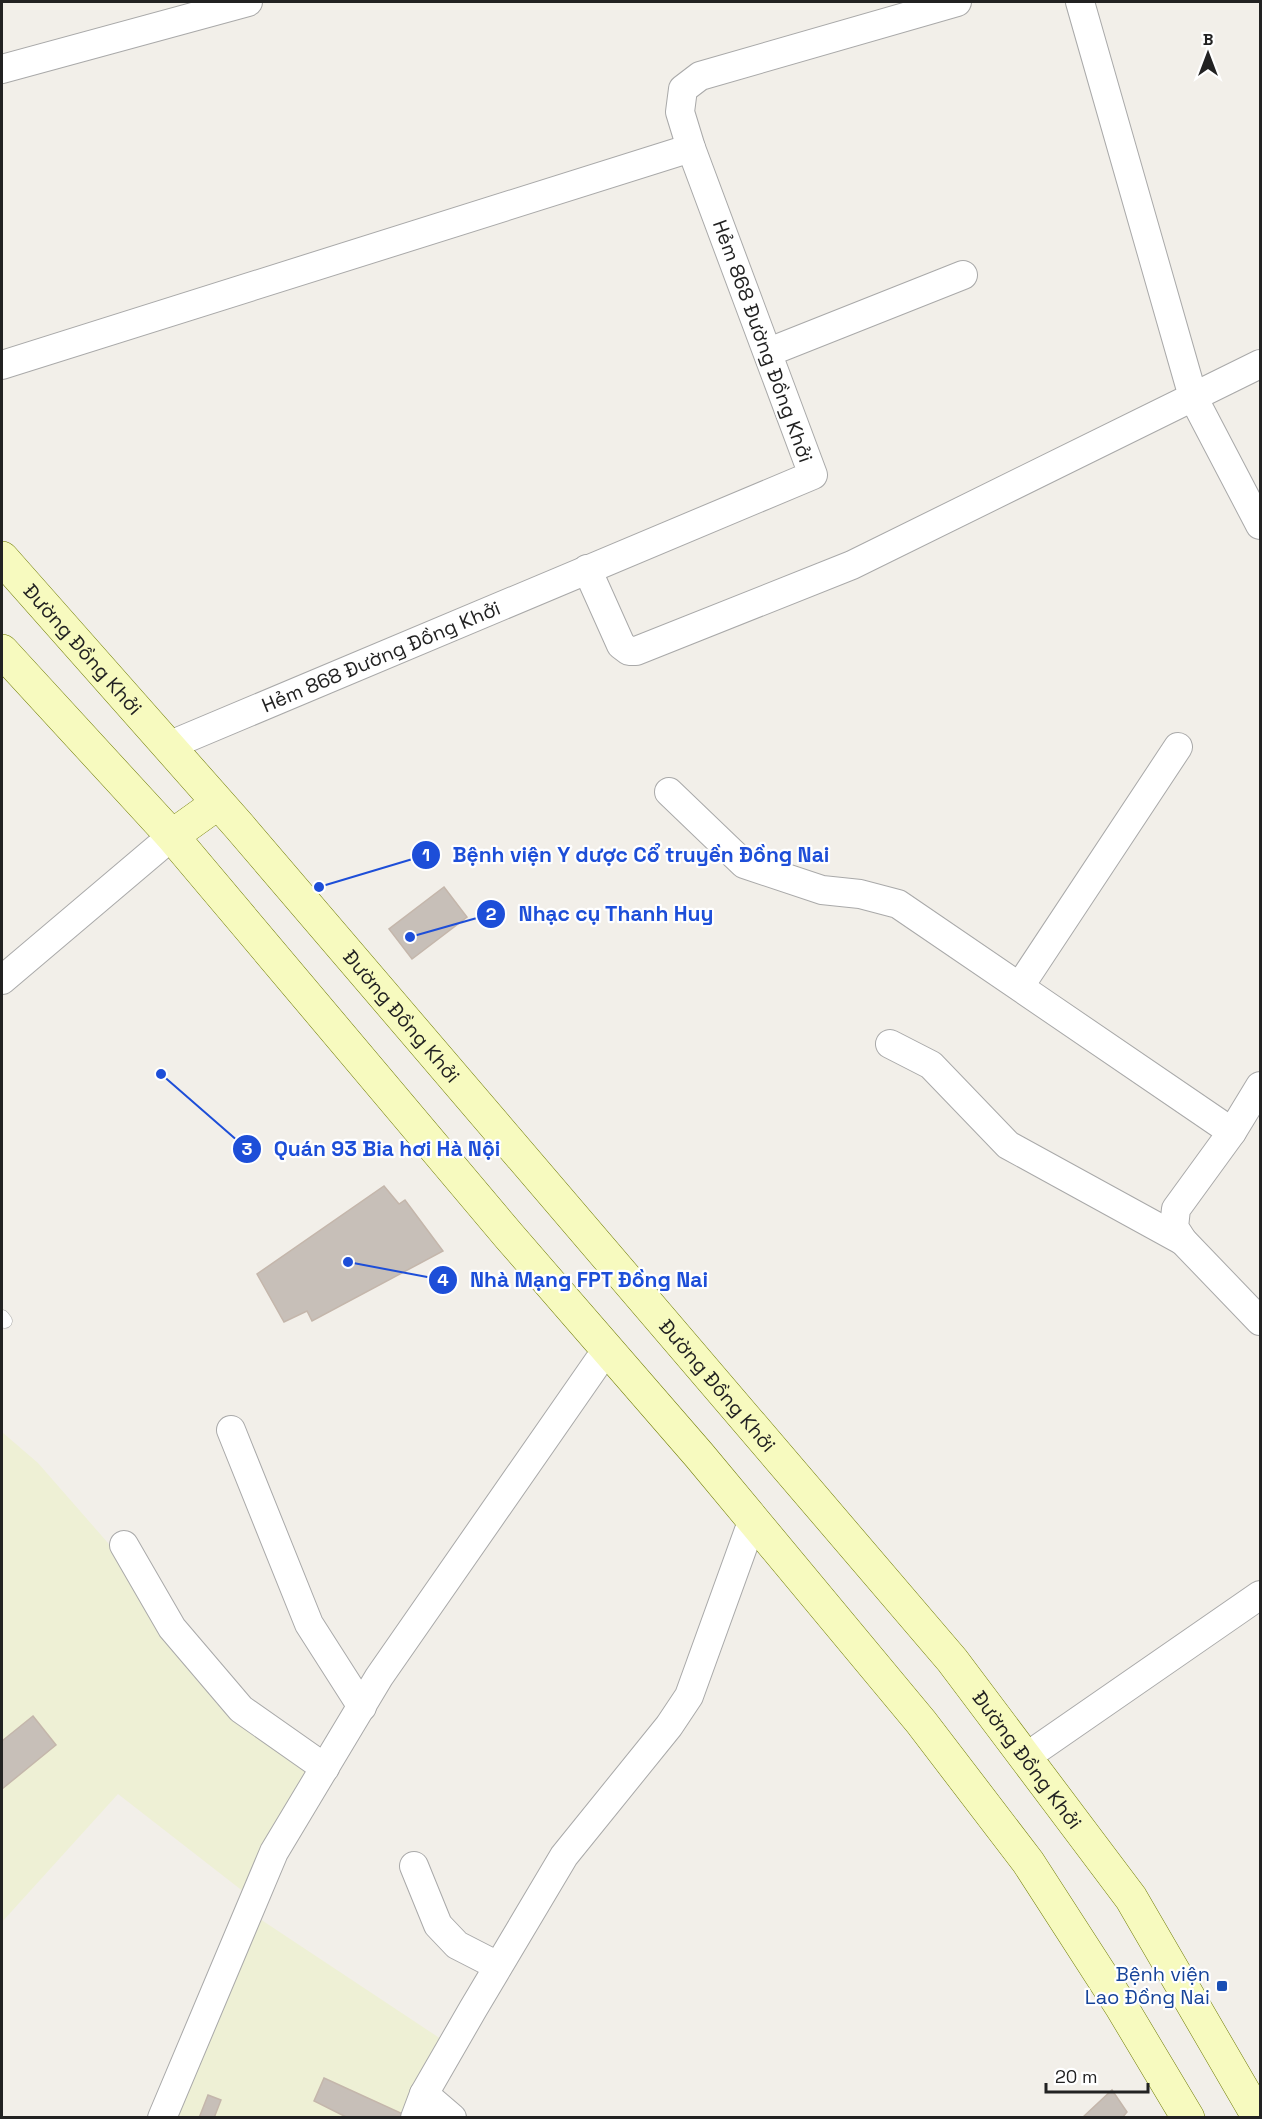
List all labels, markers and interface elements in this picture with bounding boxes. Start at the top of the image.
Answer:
north arrow [1178,24,1238,84]
text: B [1203,29,1213,50]
street label: Hẻm 868 Đường Đồng Khởi [707,216,819,466]
street label: Đường Đồng Khởi [18,578,148,720]
street label: Hẻm 868 Đường Đồng Khởi [258,595,504,718]
callout: Bệnh viện Y dược Cổ truyền Đồng Nai [411,835,842,874]
text: Bệnh viện Y dược Cổ truyền Đồng Nai [453,841,829,868]
text: 1 [422,843,430,866]
callout: Nhạc cụ Thanh Huy [476,894,726,933]
text: Nhạc cụ Thanh Huy [519,900,713,927]
text: 2 [486,902,497,925]
street label: Đường Đồng Khởi [338,944,466,1088]
callout: Quán 93 Bia hơi Hà Nội [232,1129,513,1168]
text: Quán 93 Bia hơi Hà Nội [274,1135,500,1162]
text: 3 [242,1137,253,1160]
callout: Nhà Mạng FPT Đồng Nai [428,1260,721,1299]
text: Nhà Mạng FPT Đồng Nai [470,1266,708,1293]
text: 4 [437,1268,449,1291]
street label: Đường Đồng Khởi [653,1314,781,1457]
street label: Đường Đồng Khởi [967,1685,1088,1834]
place label: Bệnh viện Lao Đồng Nai [1085,1961,1210,2010]
marker: Bệnh viện Lao Đồng Nai [1215,1979,1229,1993]
scale bar [1046,2056,1148,2094]
text: 20 m [1055,2065,1098,2088]

